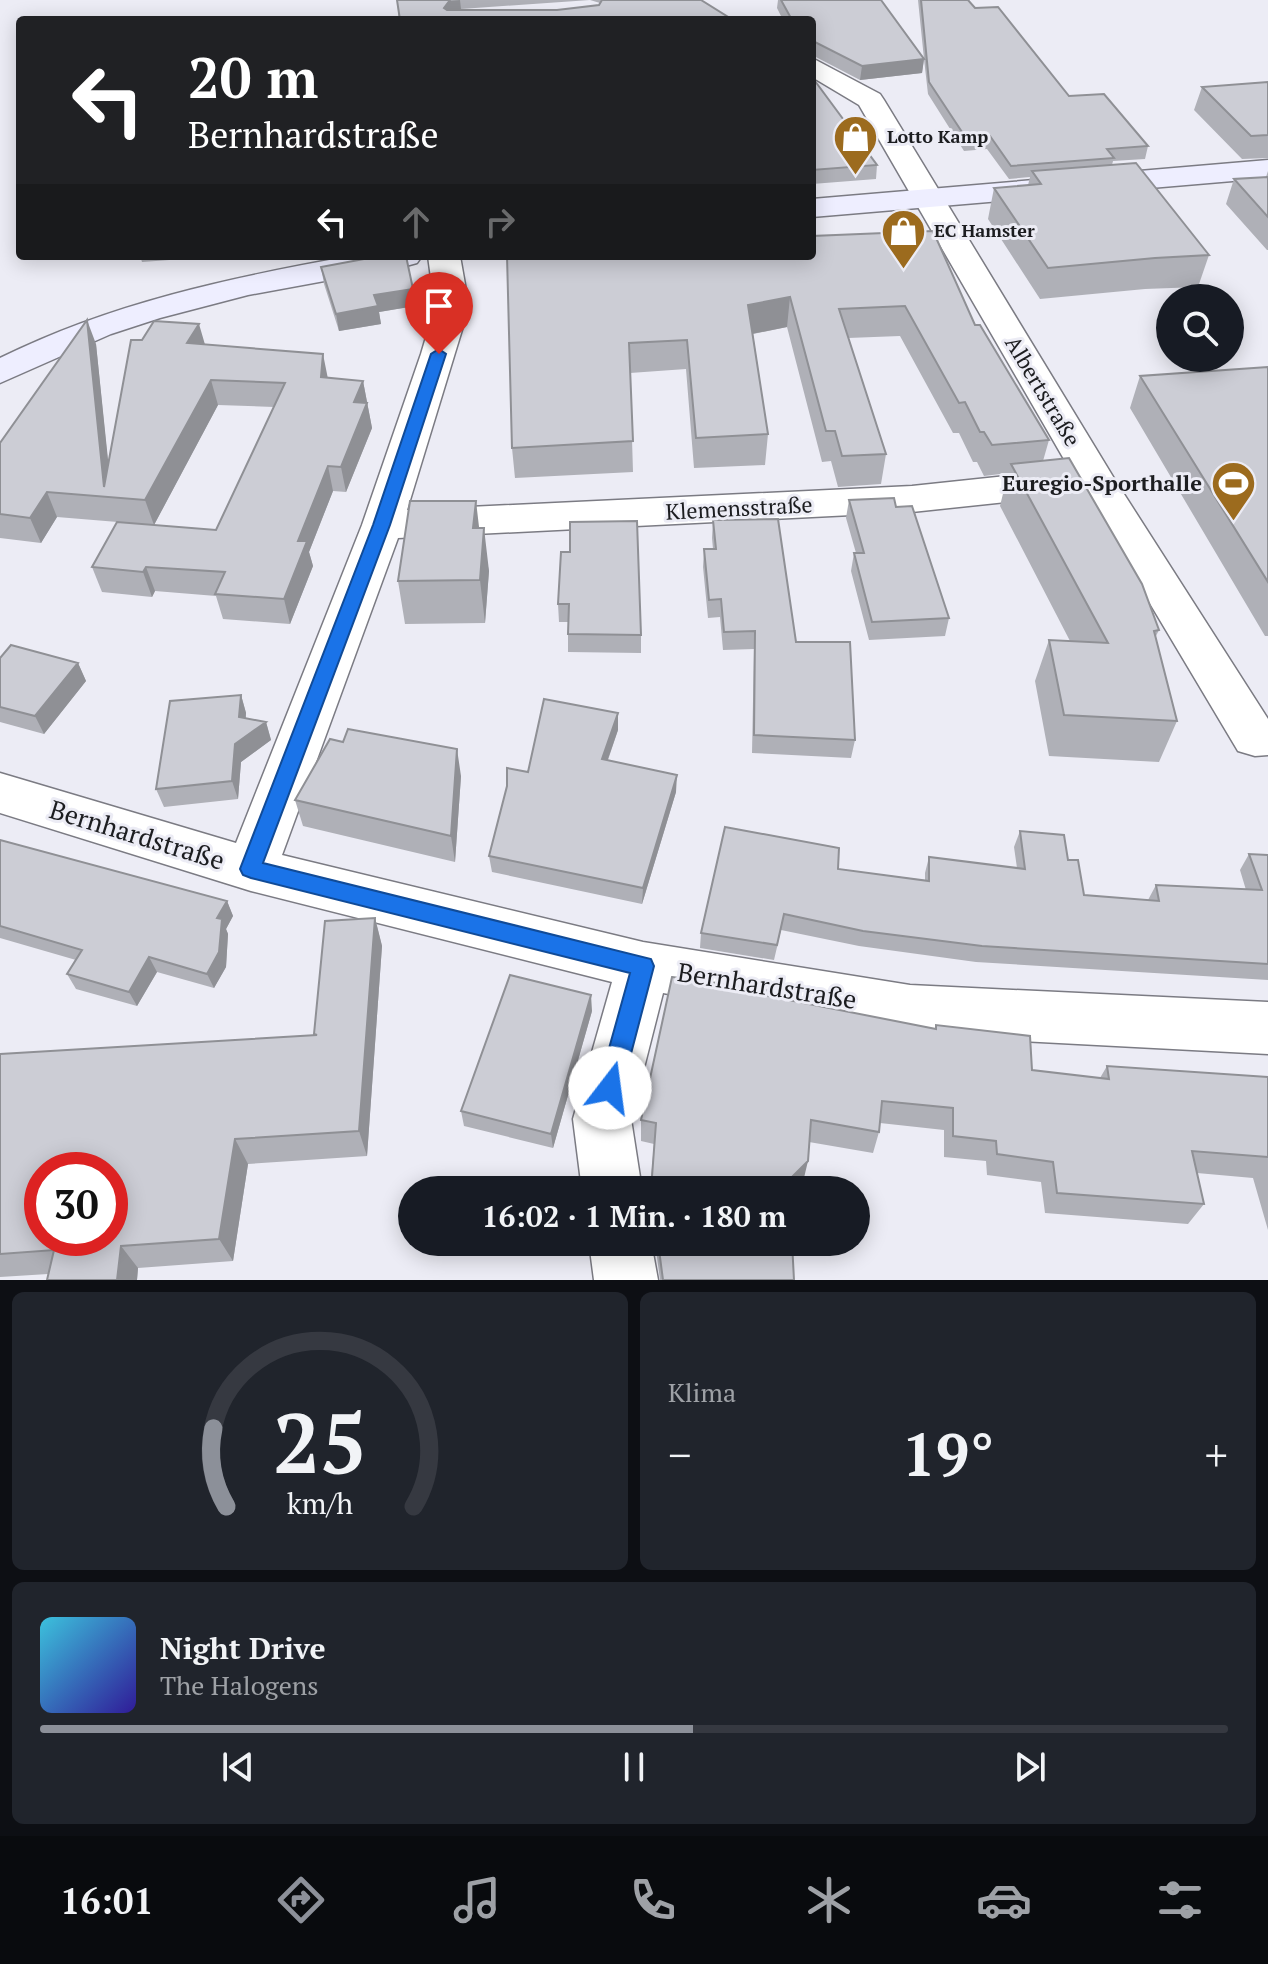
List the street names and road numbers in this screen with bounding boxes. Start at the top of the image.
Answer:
street label: Albertstraße [999,330,1088,451]
street label: Klemensstraße [665,489,813,526]
street label: Bernhardstraße [46,791,229,877]
street label: Bernhardstraße [675,954,859,1016]

